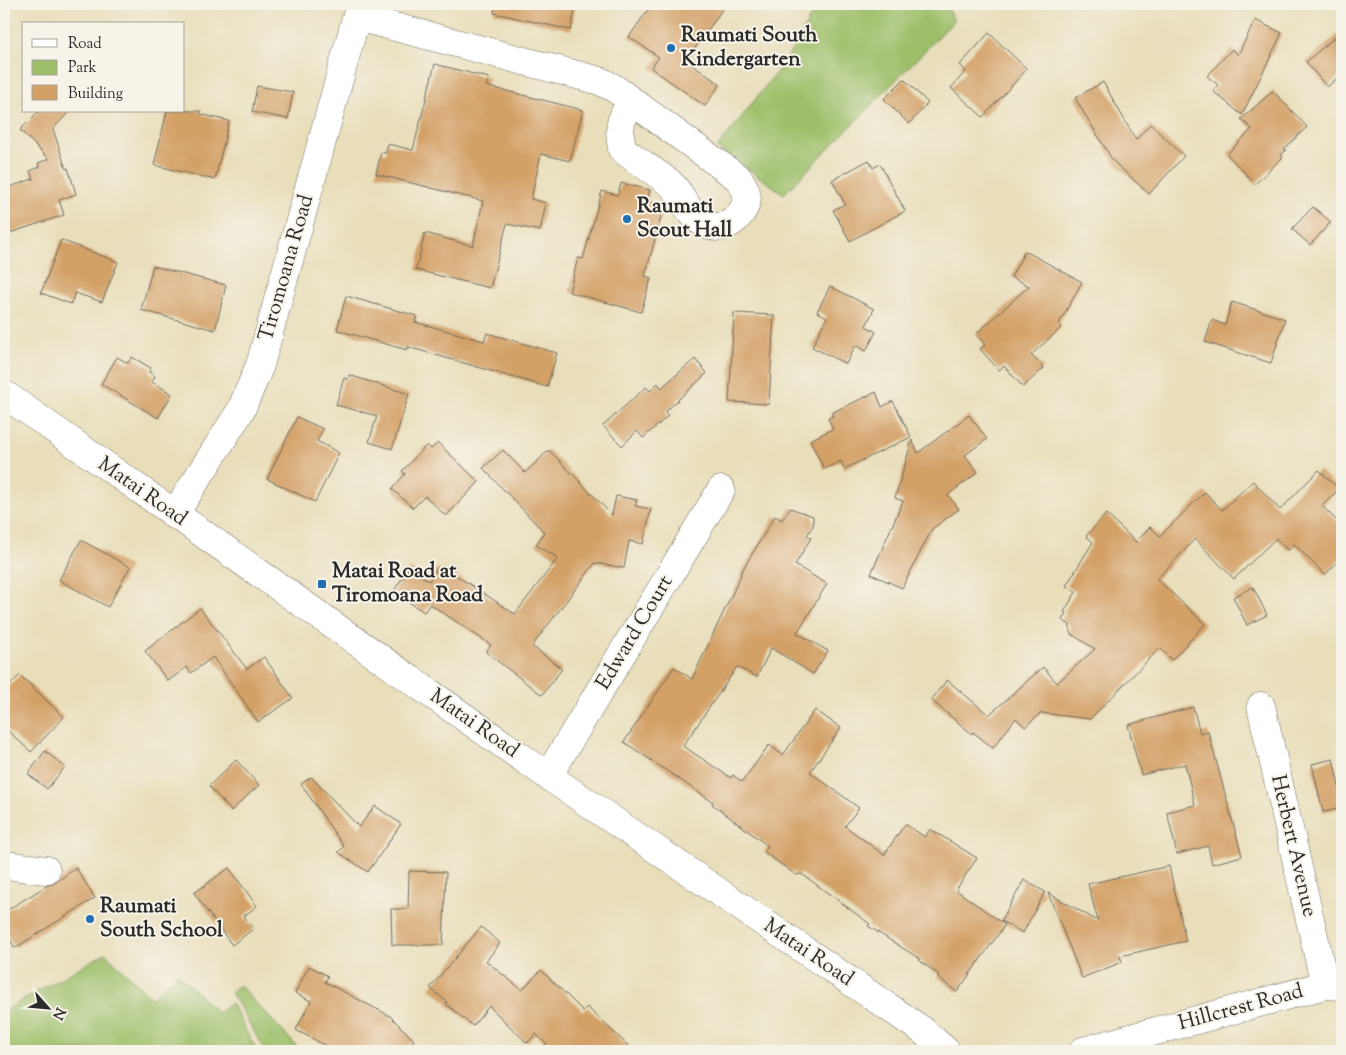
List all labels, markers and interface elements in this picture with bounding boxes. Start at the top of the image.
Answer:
place label: Raumati South Kindergarten [681,21,818,75]
legend [22,22,185,112]
text: Road [68,34,102,55]
marker: Raumati South Kindergarten [665,42,677,54]
text: Park [68,58,97,79]
text: Building [68,84,123,105]
street label: Tiromoana Road [252,191,322,345]
place label: Raumati Scout Hall [637,192,732,246]
marker: Raumati Scout Hall [621,213,633,225]
street label: Matai Road [91,450,193,534]
place label: Matai Road at Tiromoana Road [332,557,483,611]
street label: Edward Court [589,570,681,696]
marker: Matai Road at Tiromoana Road [316,578,328,590]
street label: Matai Road [423,682,525,766]
street label: Herbert Avenue [1262,772,1324,920]
place label: Raumati South School [100,892,223,946]
street label: Matai Road [757,912,859,994]
marker: Raumati South School [84,913,96,925]
street label: Hillcrest Road [1175,977,1307,1039]
north arrow [22,982,72,1032]
text: N [46,1003,69,1023]

